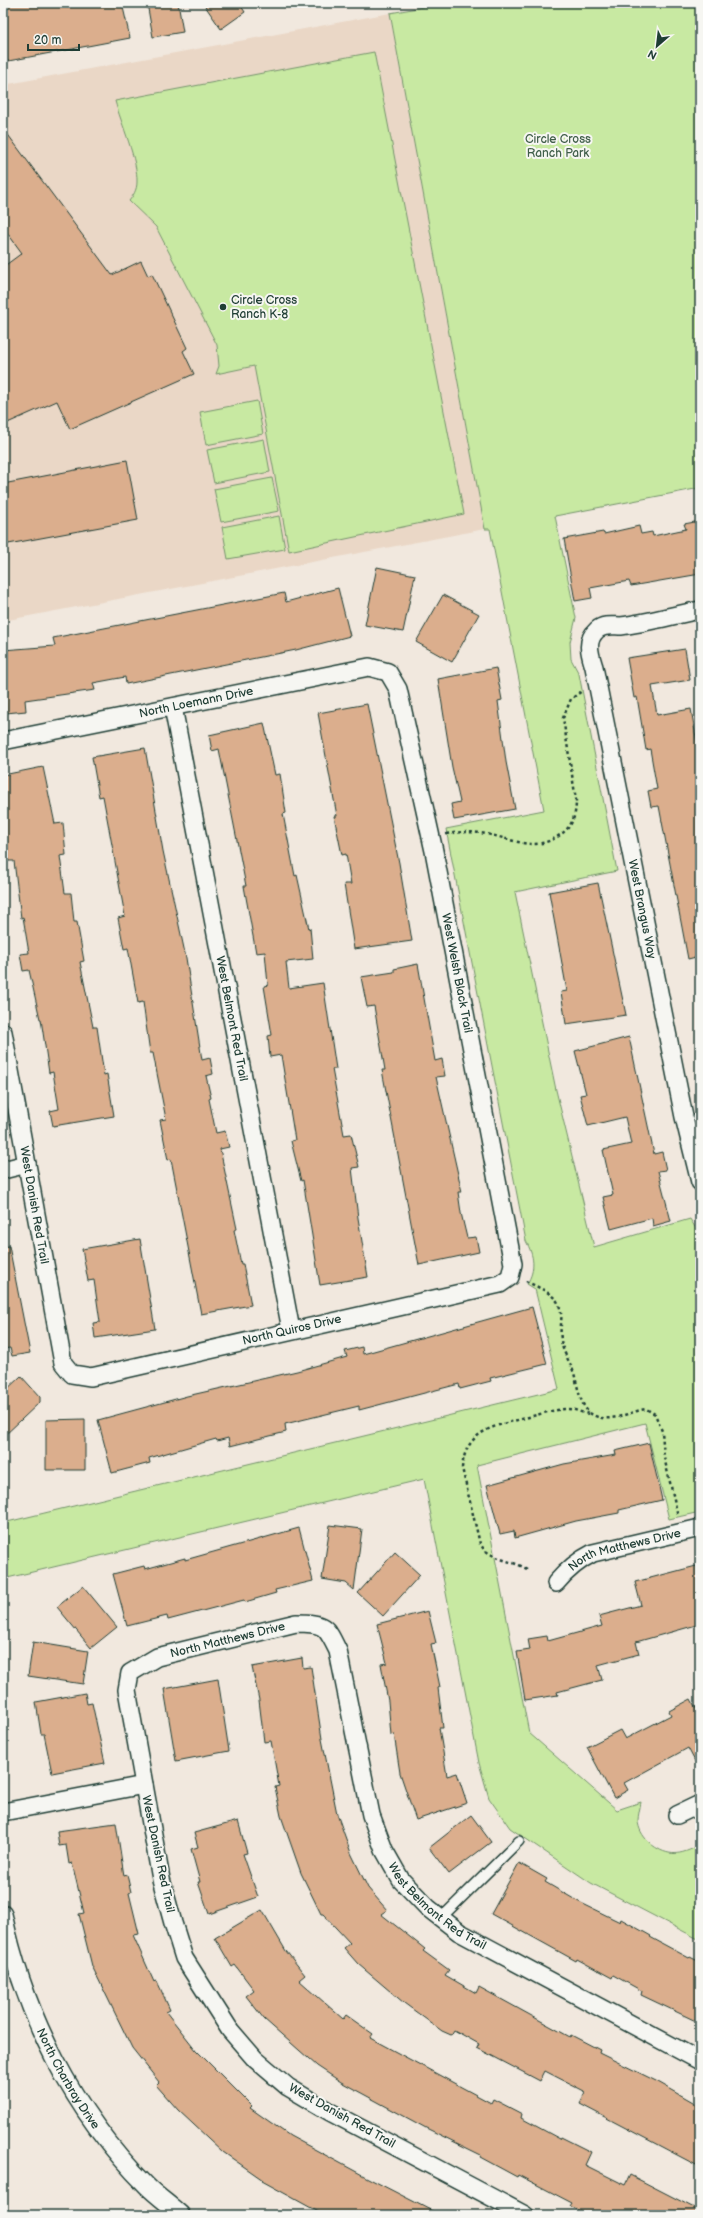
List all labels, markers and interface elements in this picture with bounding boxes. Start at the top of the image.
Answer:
scale bar [28,26,79,52]
north arrow [637,26,677,66]
text: 20 m [34,33,61,48]
text: N [646,47,659,62]
park label: Circle Cross Ranch Park [525,132,591,161]
place label: Circle Cross Ranch K-8 [231,293,297,322]
marker: Circle Cross Ranch K-8 [218,302,228,312]
street label: North Loemann Drive [138,683,255,721]
street label: West Brangus Way [625,858,660,960]
street label: West Welsh Black Trail [439,912,476,1034]
street label: West Belmont Red Trail [213,955,251,1082]
street label: West Danish Red Trail [16,1145,52,1265]
street label: North Quiros Drive [241,1311,343,1349]
street label: North Matthews Drive [565,1525,682,1574]
street label: North Matthews Drive [169,1618,286,1661]
street label: West Danish Red Trail [138,1794,178,1914]
street label: West Belmont Red Trail [385,1860,489,1953]
street label: North Charbray Drive [33,2026,103,2132]
street label: West Danish Red Trail [286,2080,398,2152]

